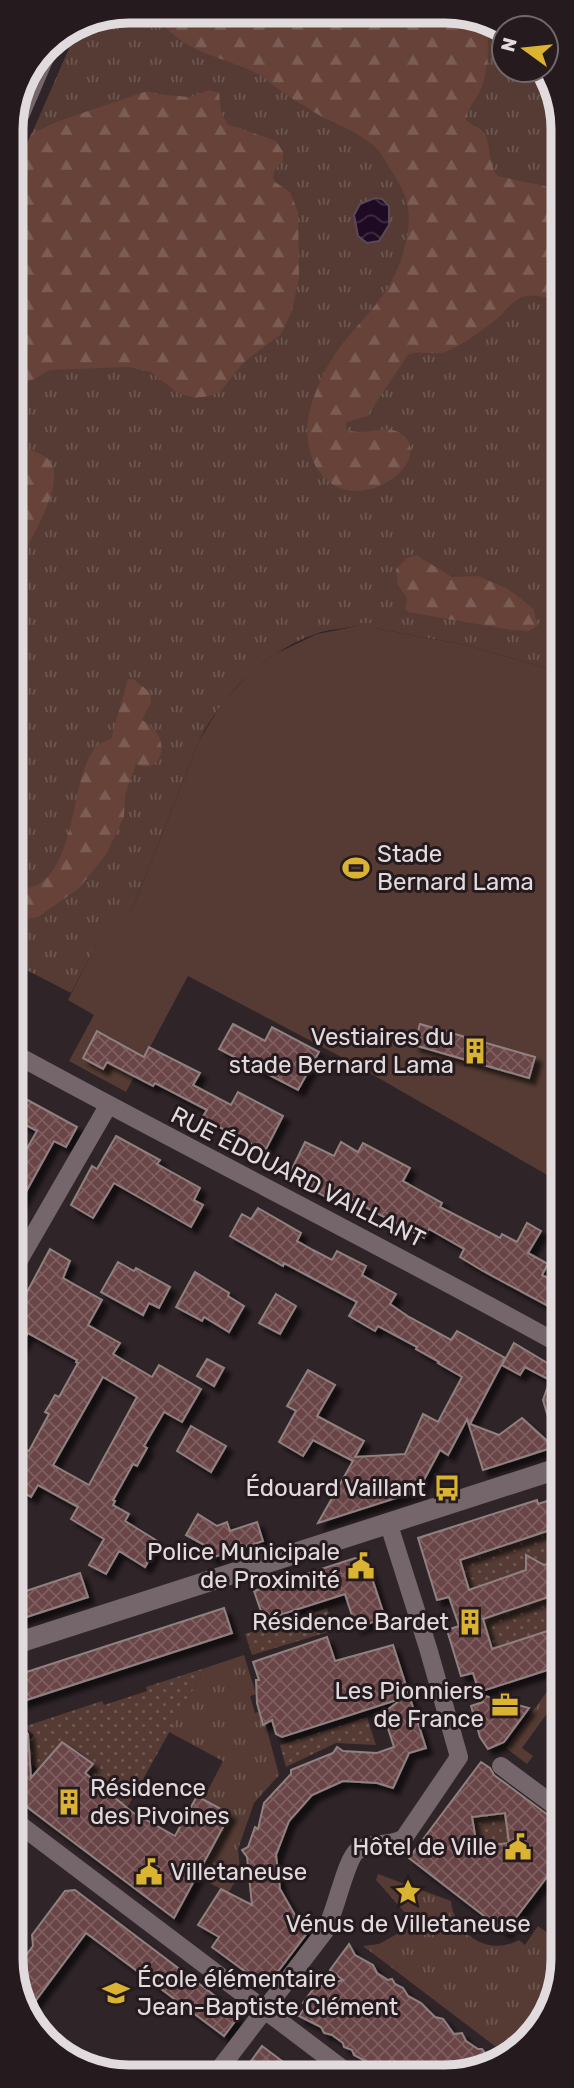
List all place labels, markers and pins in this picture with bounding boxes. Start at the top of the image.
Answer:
place label: Stade Bernard Lama [377,840,534,896]
sports icon: Stade Bernard Lama [341,853,371,883]
place label: Vestiaires du stade Bernard Lama [229,1023,454,1079]
building icon: Vestiaires du stade Bernard Lama [460,1036,490,1066]
bus stop icon: Édouard Vaillant [432,1473,462,1503]
place label: Édouard Vaillant [245,1474,426,1502]
place label: Police Municipale de Proximité [147,1538,340,1594]
public building icon: Police Municipale de Proximité [346,1551,376,1581]
building icon: Résidence Bardet [455,1607,485,1637]
place label: Résidence Bardet [252,1608,449,1636]
place label: Les Pionniers de France [334,1677,484,1733]
office icon: Les Pionniers de France [490,1690,520,1720]
place label: Résidence des Pivoines [90,1774,230,1830]
building icon: Résidence des Pivoines [54,1787,84,1817]
public building icon: Hôtel de Ville [503,1832,533,1862]
place label: Hôtel de Ville [352,1833,497,1861]
public building icon: Villetaneuse [134,1857,164,1887]
place label: Villetaneuse [170,1858,307,1886]
place icon: Vénus de Villetaneuse [393,1877,423,1907]
place label: Vénus de Villetaneuse [285,1910,531,1938]
place label: École élémentaire Jean-Baptiste Clément [137,1965,398,2021]
school or university icon: École élémentaire Jean-Baptiste Clément [101,1978,131,2008]

